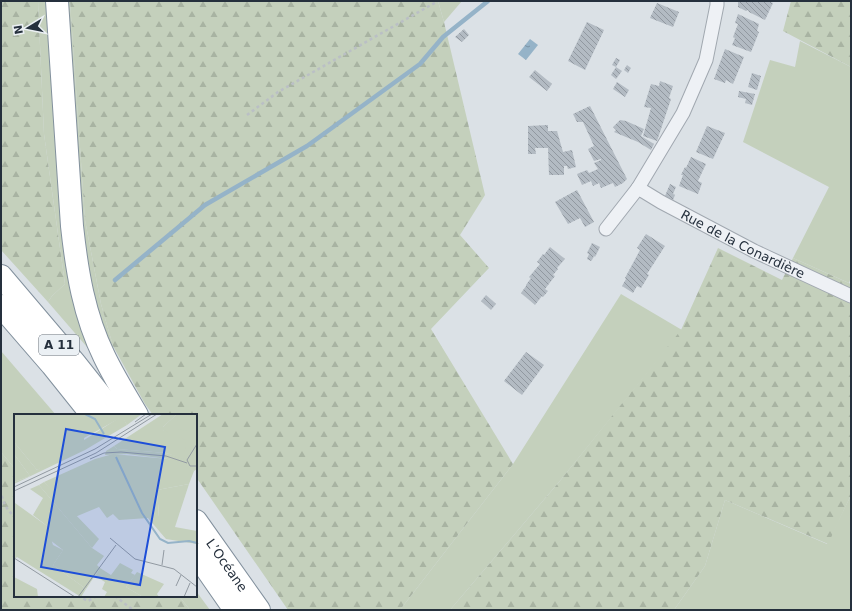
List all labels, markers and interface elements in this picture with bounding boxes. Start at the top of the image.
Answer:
north arrow [8,8,48,48]
text: N [11,24,26,35]
street label: Rue de la Conardière [678,207,807,281]
road number: A 11 [39,335,79,355]
inset map [14,414,197,597]
street label: L’Océane [203,536,251,595]

